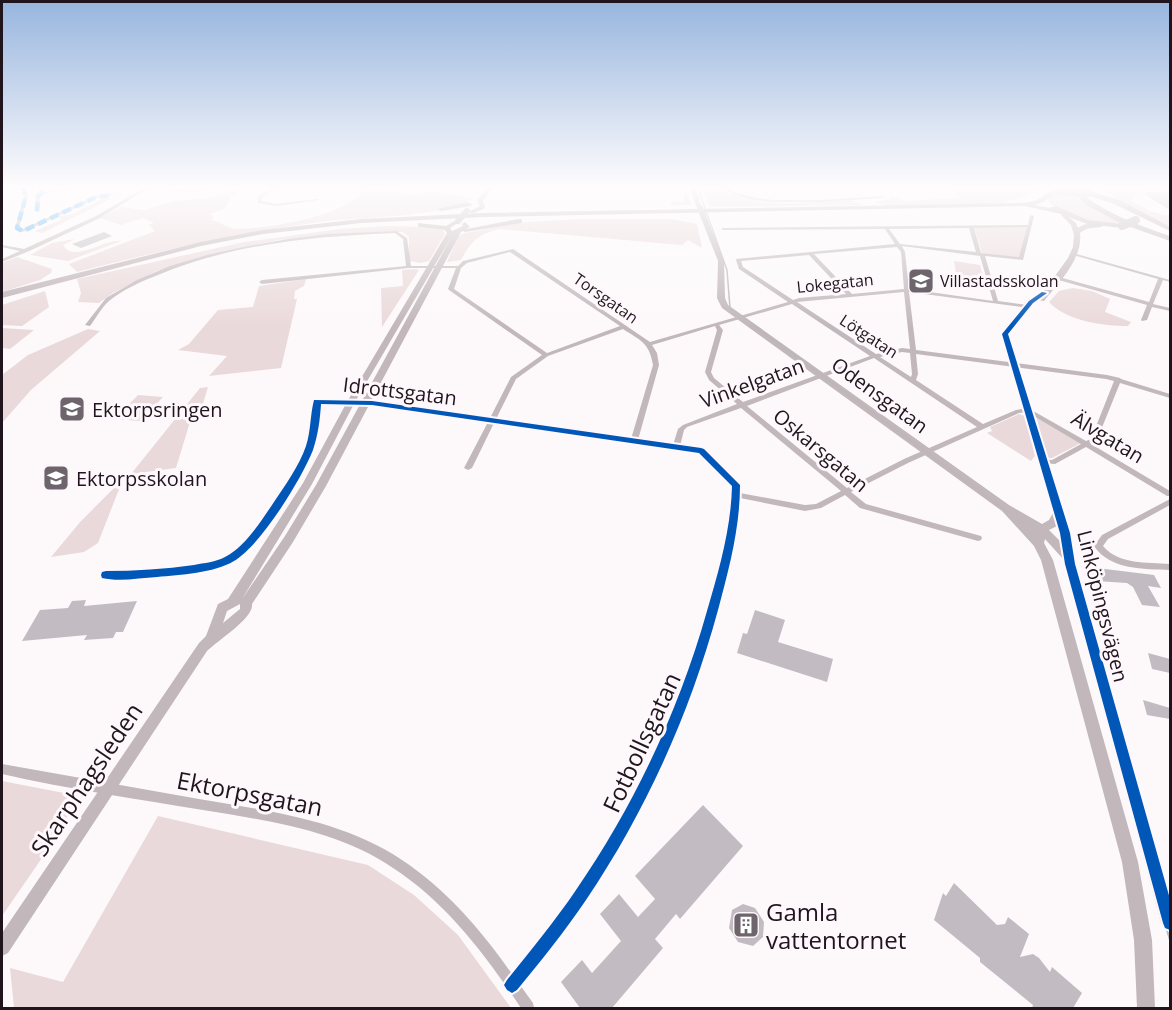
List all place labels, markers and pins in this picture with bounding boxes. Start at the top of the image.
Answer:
school or university icon: Villastadsskolan [906,266,936,296]
place label: Villastadsskolan [940,270,1059,292]
school or university icon: Ektorpsringen [57,394,87,424]
place label: Ektorpsringen [92,396,223,423]
school or university icon: Ektorpsskolan [41,463,71,493]
place label: Ektorpsskolan [76,465,207,492]
place label: Gamla vattentornet [766,895,906,956]
building icon: Gamla vattentornet [731,910,761,940]

